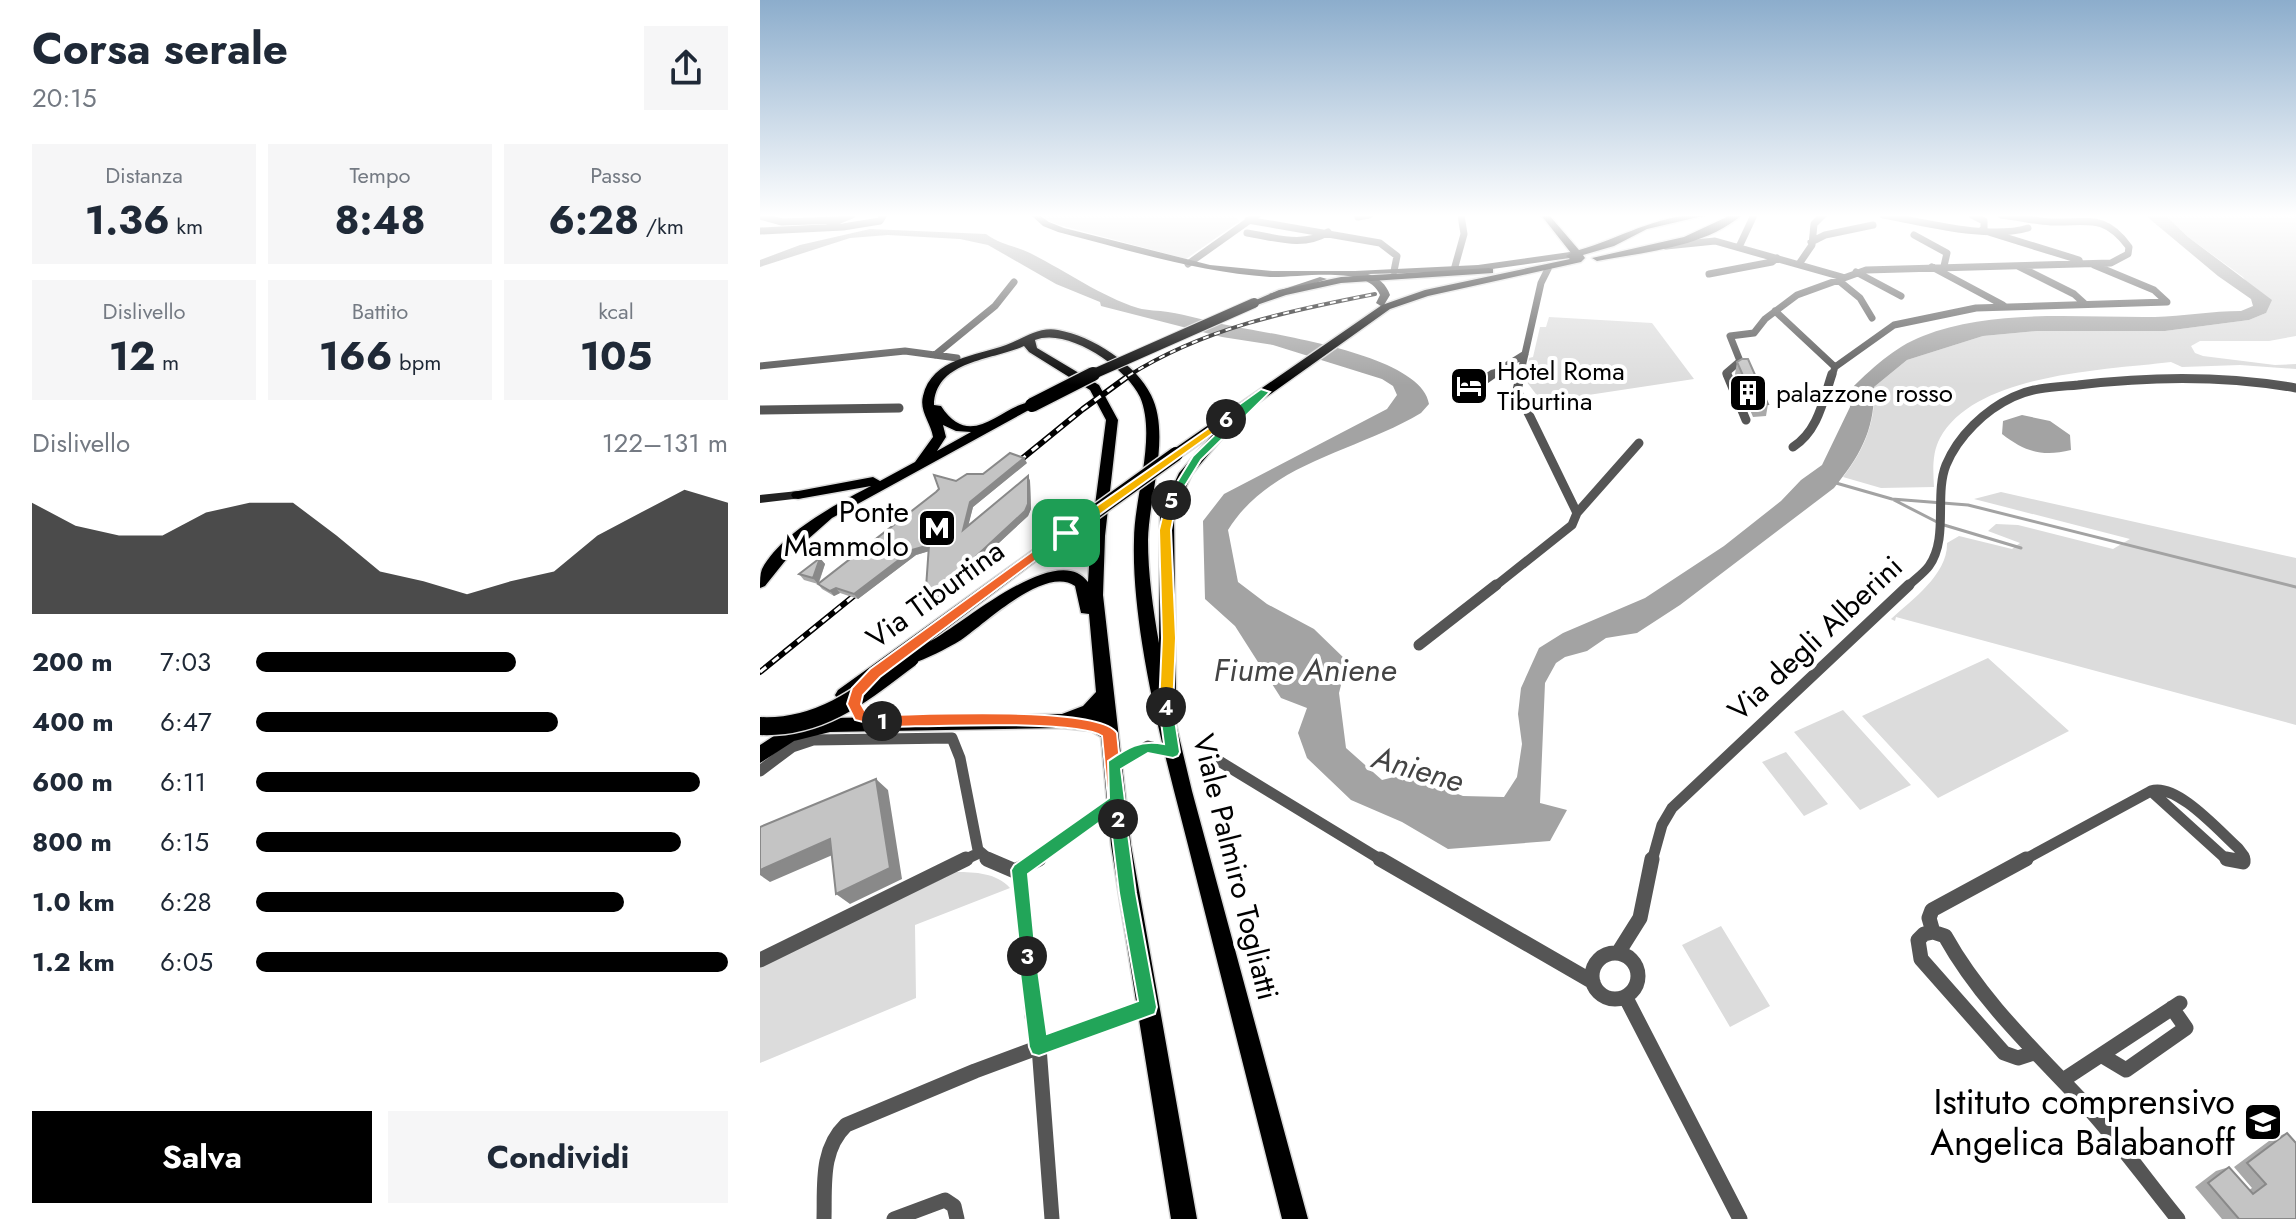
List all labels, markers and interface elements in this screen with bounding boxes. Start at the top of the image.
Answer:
text: Corsa serale [32,17,288,81]
button: share [644,26,728,110]
text: 20:15 [32,79,97,117]
text: Distanza [105,159,183,191]
text: Tempo [349,159,411,191]
text: Passo [590,159,642,191]
text: 1.36 [85,191,170,249]
text: 8:48 [335,191,425,249]
text: 6:28 [548,191,639,249]
text: km [170,210,203,242]
text: /km [639,210,684,242]
text: Dislivello [102,295,186,327]
text: Battito [352,295,408,327]
text: kcal [598,295,634,327]
text: 12 [109,327,155,385]
text: 166 [319,327,393,385]
text: 105 [580,327,652,385]
text: m [155,346,179,378]
text: bpm [393,346,441,378]
place label: Hotel Roma Tiburtina [1497,352,1625,420]
hotel icon: Hotel Roma Tiburtina [1448,365,1490,407]
building icon: palazzone rosso [1727,372,1769,414]
place label: palazzone rosso [1776,374,1953,412]
pin: 6 [1206,399,1246,439]
text: 6 [1219,403,1233,435]
text: Dislivello [32,424,130,462]
text: 122–131 m [602,424,728,462]
pin: 5 [1151,480,1191,520]
text: 5 [1164,484,1178,516]
place label: Ponte Mammolo [784,490,909,567]
pin [1032,499,1100,567]
metro station icon: Ponte Mammolo [916,507,958,549]
icon: arrive [1044,511,1088,555]
street label: Via Tiburtina [857,529,1013,659]
street label: Via degli Alberini [1718,545,1912,731]
text: 200 m [32,643,113,681]
text: 7:03 [160,643,211,681]
water label: Fiume Aniene [1214,647,1396,693]
pin: 4 [1146,687,1186,727]
text: 4 [1158,691,1174,723]
pin: 1 [862,701,902,741]
text: 400 m [32,703,114,741]
text: 6:47 [160,703,212,741]
text: 1 [876,705,888,737]
street label: Viale Palmiro Togliatti [1182,730,1290,1004]
water label: Aniene [1366,734,1469,804]
text: 600 m [32,763,113,801]
text: 6:11 [160,763,206,801]
pin: 2 [1098,799,1138,839]
text: 2 [1111,803,1125,835]
text: 800 m [32,823,112,861]
text: 6:15 [160,823,209,861]
text: 1.0 km [32,883,115,921]
text: 6:28 [160,883,212,921]
pin: 3 [1007,936,1047,976]
text: 3 [1020,940,1034,972]
text: 1.2 km [32,943,115,981]
text: 6:05 [160,943,213,981]
place label: Istituto comprensivo Angelica Balabanoff [1930,1075,2237,1168]
school or university icon: Istituto comprensivo Angelica Balabanoff [2242,1101,2284,1143]
button: Salva [32,1111,372,1203]
button: Condividi [388,1111,728,1203]

